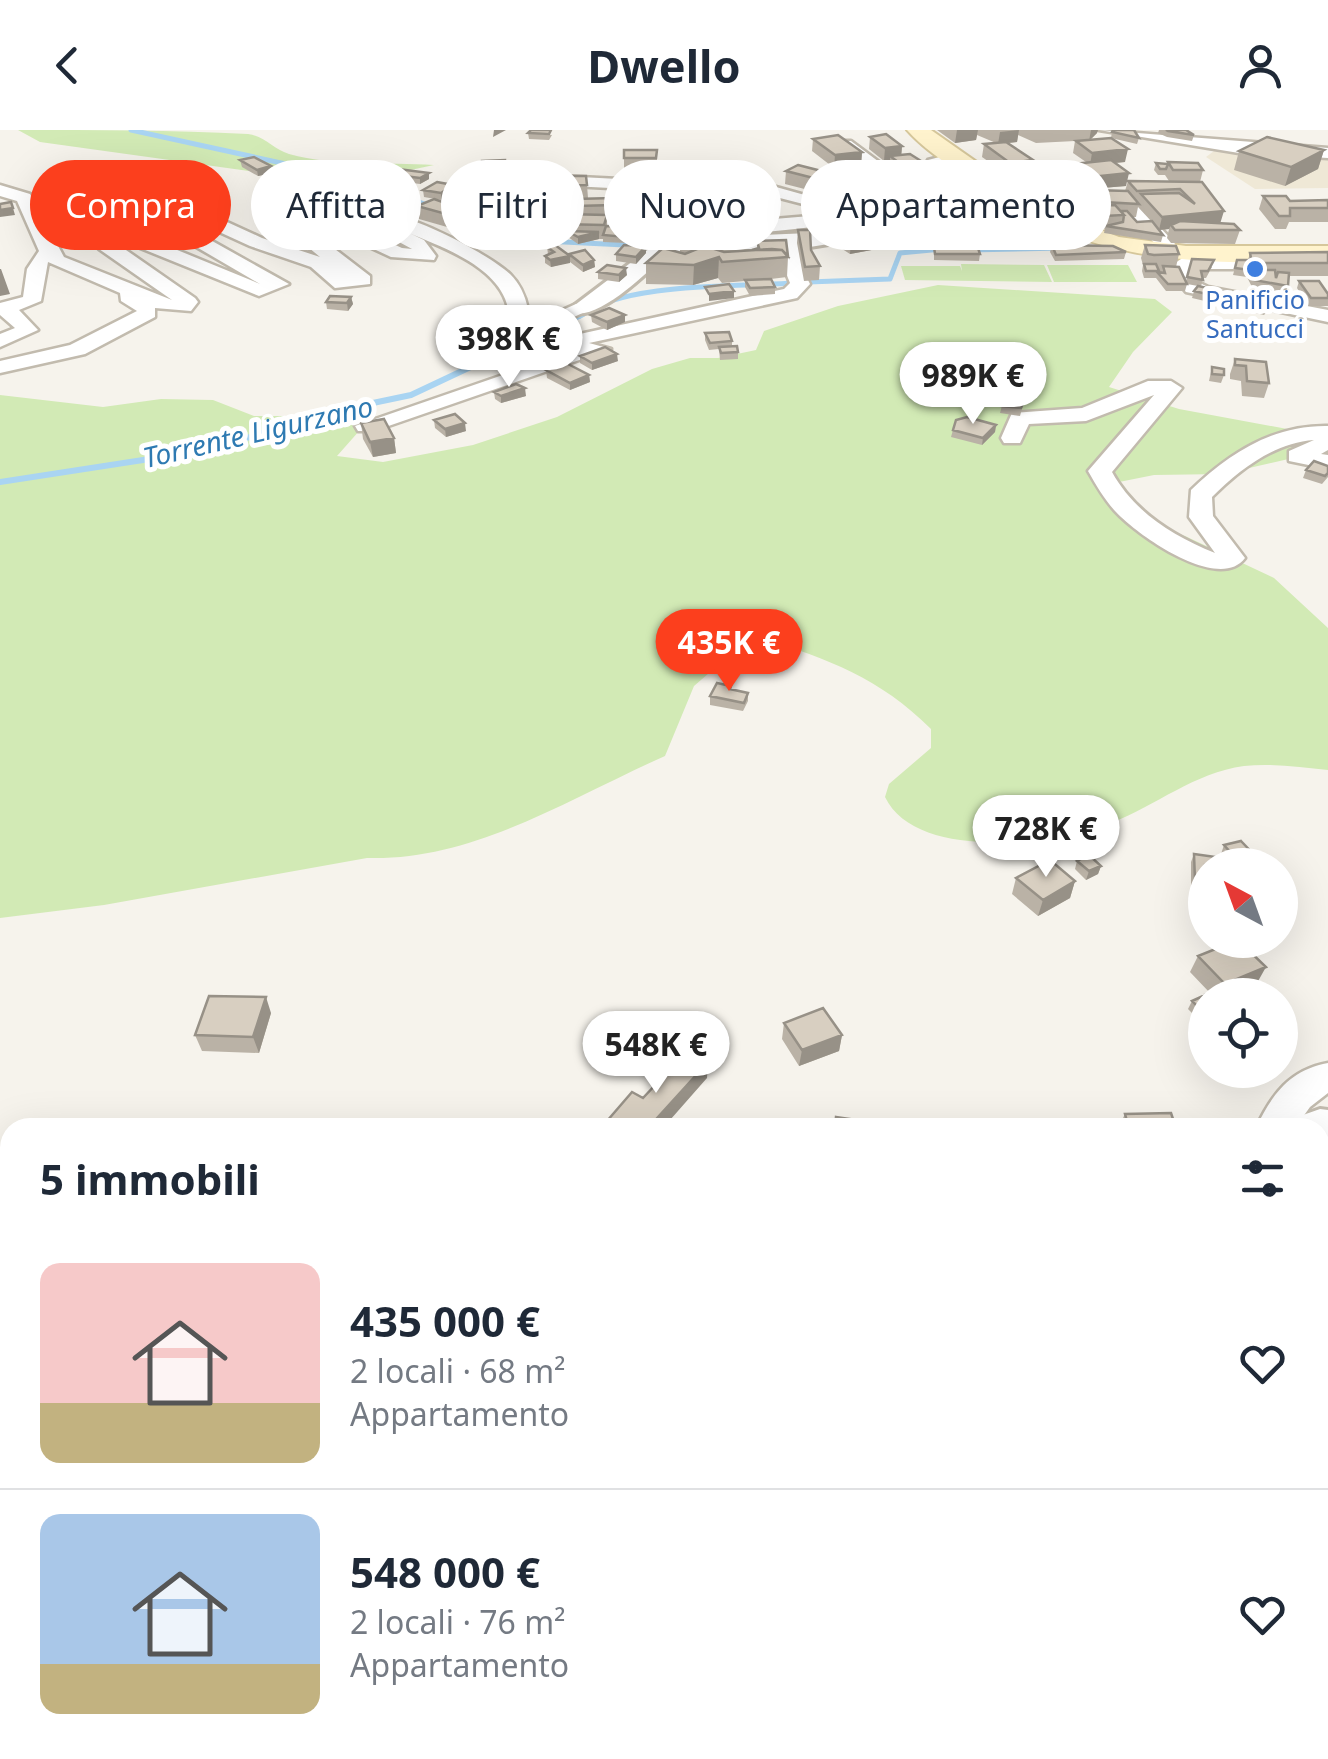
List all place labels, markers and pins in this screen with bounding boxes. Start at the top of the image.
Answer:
marker: Panificio Santucci [1244,258,1266,280]
place label: Panificio Santucci [1205,282,1305,345]
pin: 398K € [428,305,590,390]
pin: 989K € [892,342,1054,427]
pin: 435K € [648,609,810,694]
pin: 728K € [965,795,1127,880]
pin: 548K € [575,1011,737,1096]

